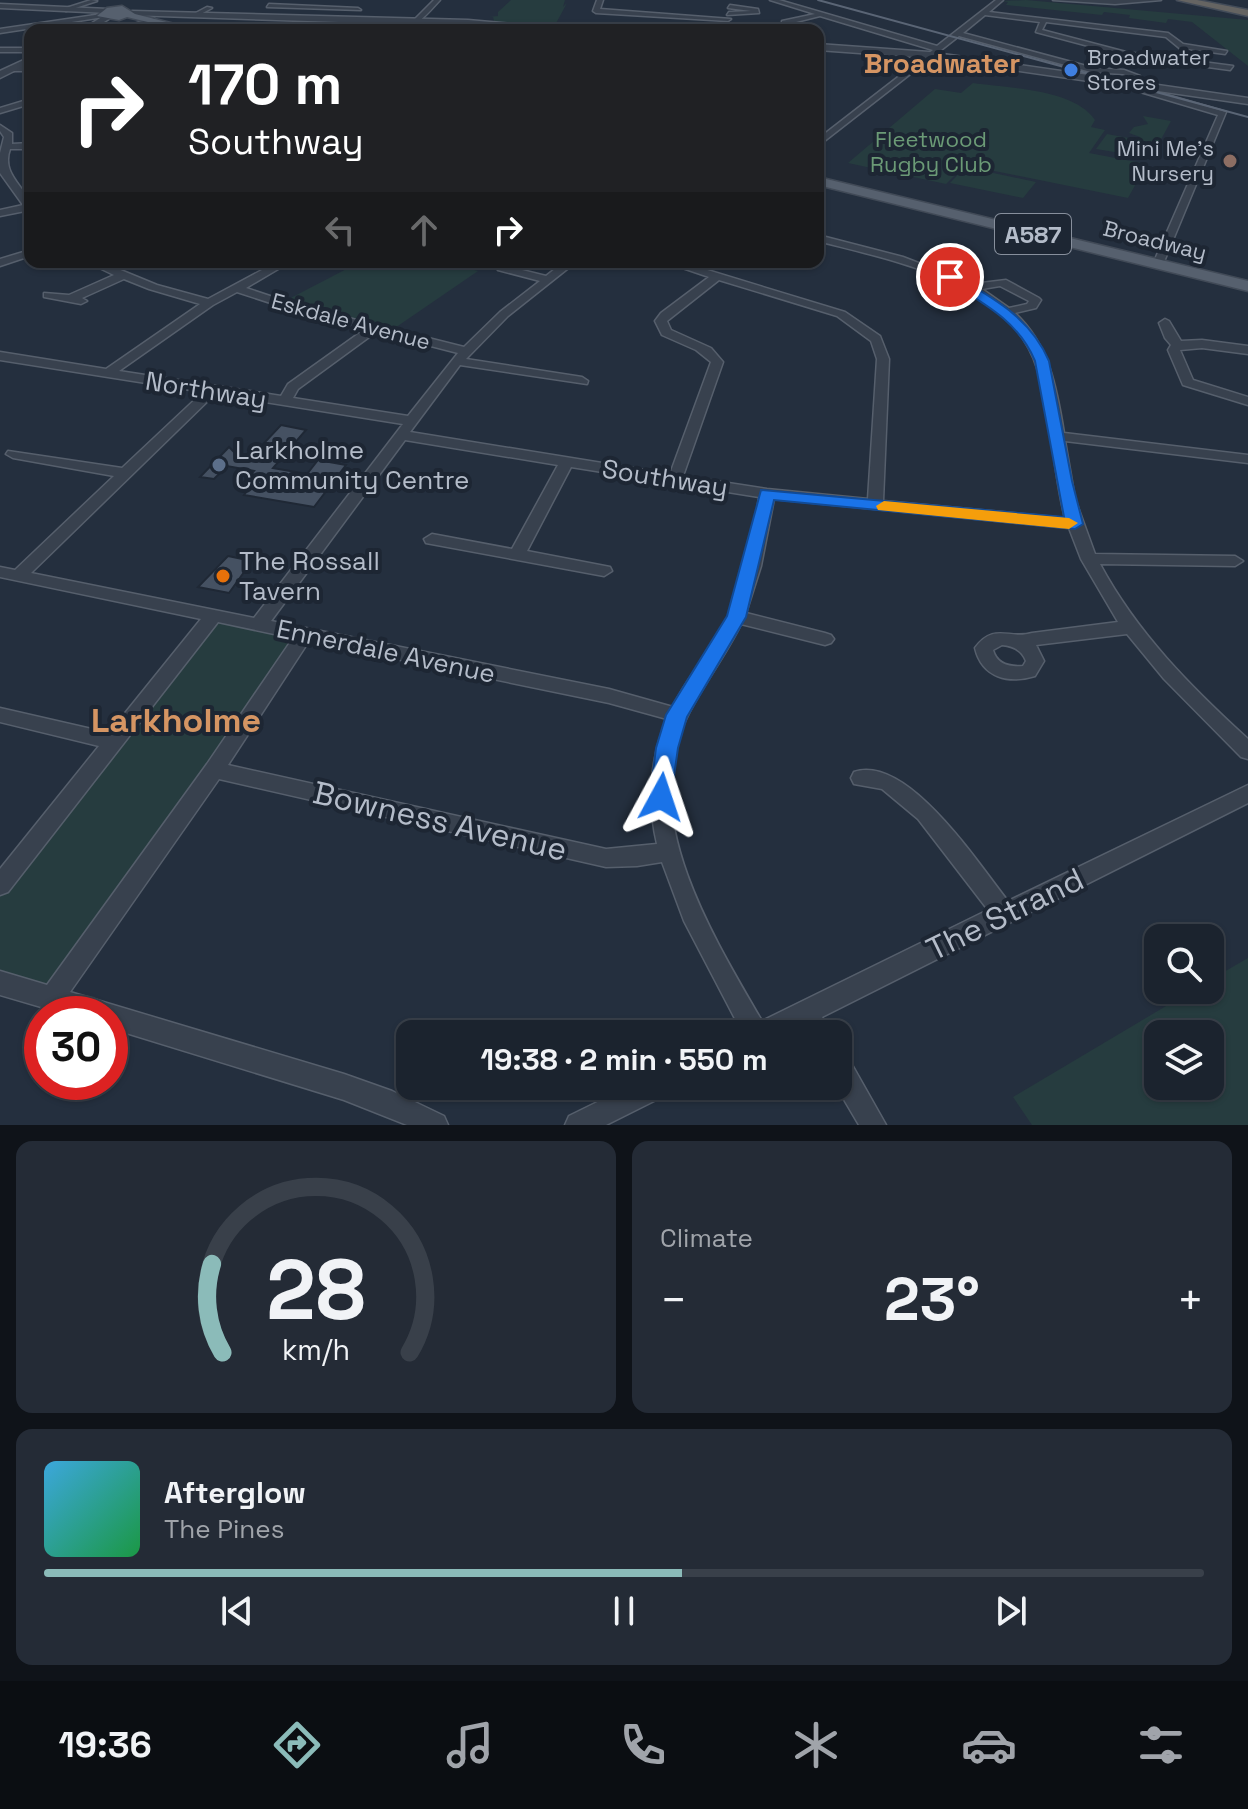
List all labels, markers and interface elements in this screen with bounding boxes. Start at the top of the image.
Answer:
place label: Broadwater Stores [1087,43,1210,96]
district label: Broadwater [864,45,1020,81]
text: 170 m [188,49,342,120]
icon: right [56,56,160,160]
marker: Broadwater Stores [1062,61,1080,79]
text: Southway [188,119,364,165]
park label: Fleetwood Rugby Club [870,125,992,178]
place label: Mini Me's Nursery [1117,134,1214,187]
marker: Mini Me's Nursery [1221,152,1239,170]
icon: left [318,208,362,252]
icon: ahead [402,208,446,252]
icon: right [486,208,530,252]
road number: A587 [995,214,1071,254]
street label: Broadway [1100,214,1210,266]
pin [916,243,984,311]
icon: arrive [928,255,972,299]
street label: Eskdale Avenue [268,286,434,356]
street label: Northway [143,364,269,416]
place label: Larkholme Community Centre [235,433,469,497]
street label: Southway [600,451,730,505]
marker: Larkholme Community Centre [210,456,228,474]
place label: The Rossall Tavern [239,544,380,608]
marker: The Rossall Tavern [214,567,232,585]
street label: Ennerdale Avenue [273,611,499,691]
district label: Larkholme [91,699,261,742]
position arrow [619,755,703,839]
street label: Bowness Avenue [309,772,571,870]
street label: The Strand [920,859,1090,969]
map controls [1144,924,1224,1100]
button: search [1144,924,1224,1004]
speed limit sign: 30 [24,996,128,1100]
button: layers [1144,1020,1224,1100]
text: 19:38 · 2 min · 550 m [480,1040,768,1079]
text: Climate [660,1221,753,1255]
text: 28 [266,1237,366,1343]
text: 23° [884,1261,980,1338]
text: − [660,1272,687,1328]
text: + [1177,1272,1204,1328]
text: km/h [282,1332,350,1368]
text: Afterglow [164,1473,306,1512]
text: The Pines [164,1512,284,1546]
icon: previous [215,1589,259,1633]
icon: pause [602,1589,646,1633]
icon: next [989,1589,1033,1633]
icon: directions [269,1717,325,1773]
icon: music [442,1717,498,1773]
icon: phone [615,1717,671,1773]
icon: climate [788,1717,844,1773]
icon: car [961,1717,1017,1773]
icon: filters [1133,1717,1189,1773]
text: 19:36 [58,1722,152,1768]

